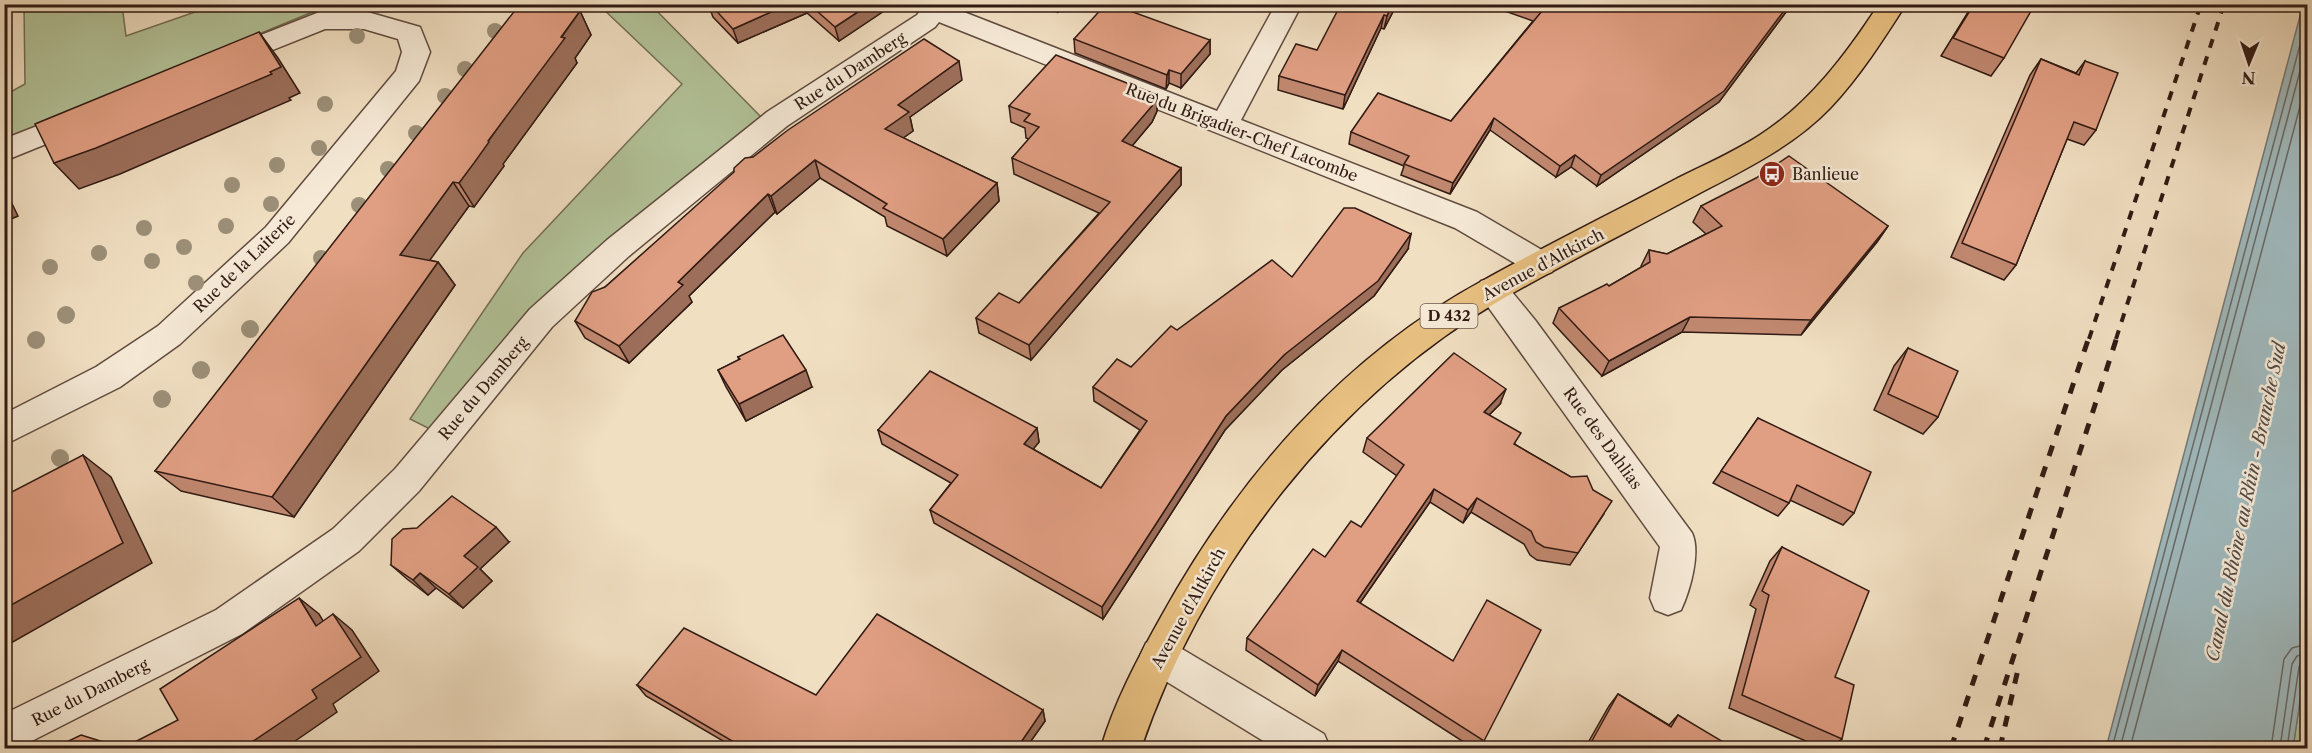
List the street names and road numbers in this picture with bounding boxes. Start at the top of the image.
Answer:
street label: Rue du Damberg [791,27,910,114]
street label: Rue du Brigadier-Chef Lacombe [1123,78,1361,186]
street label: Rue de la Laiterie [189,209,299,317]
street label: Avenue d'Altkirch [1478,224,1607,305]
road number: D 432 [1420,304,1478,328]
street label: Rue du Damberg [434,332,532,444]
street label: Rue des Dahlias [1559,383,1647,493]
street label: Avenue d'Altkirch [1146,544,1229,673]
street label: Rue du Damberg [28,654,152,730]

